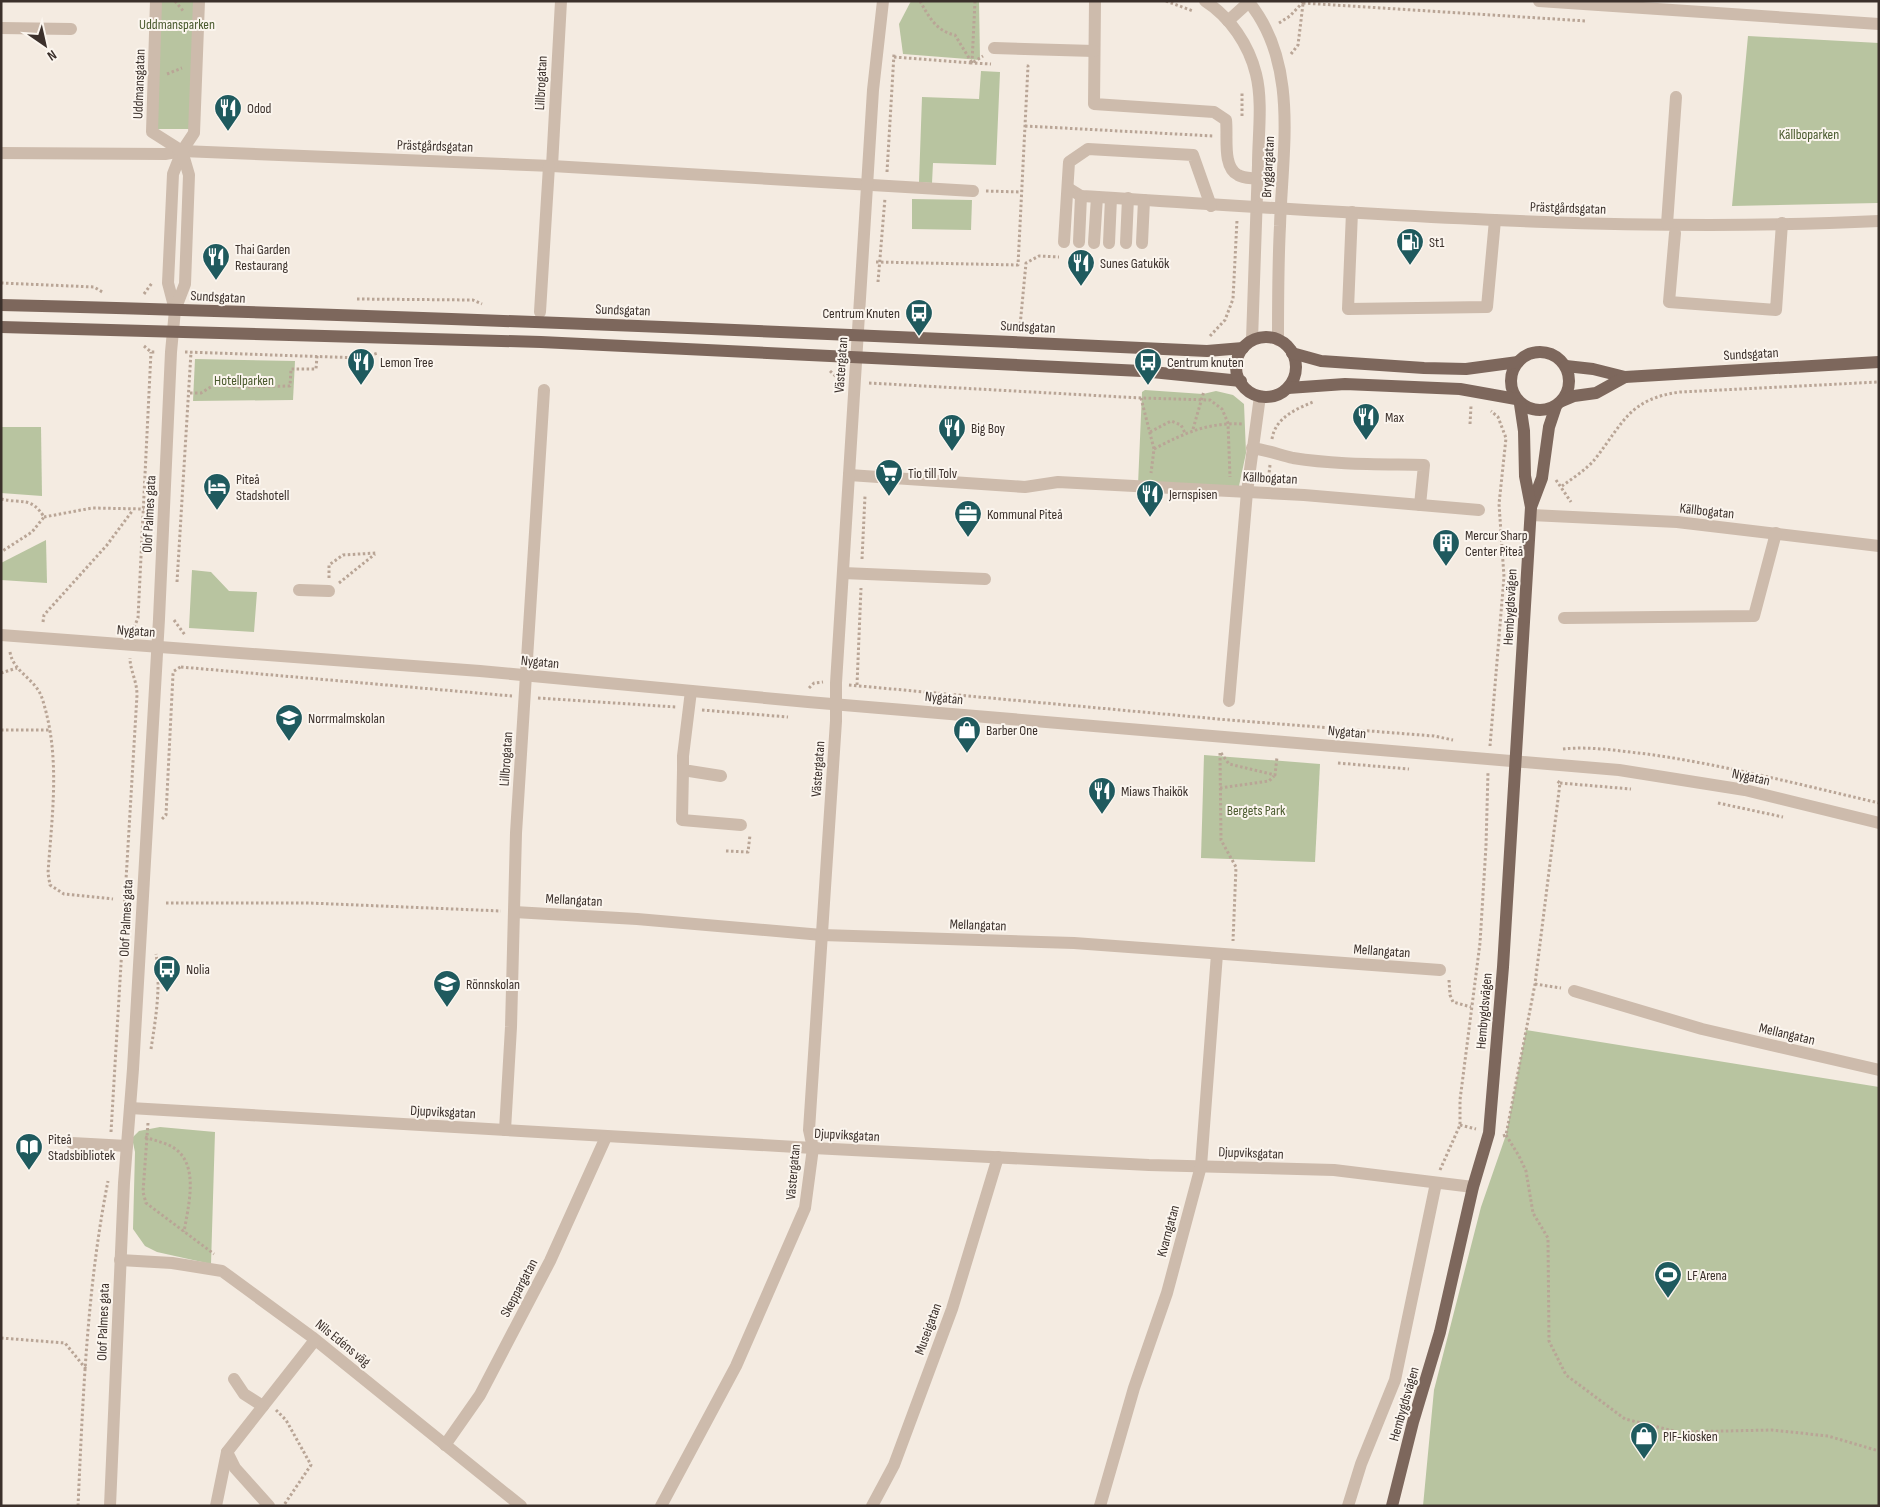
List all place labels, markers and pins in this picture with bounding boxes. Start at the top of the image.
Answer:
restaurant icon: Odod [213,93,243,132]
place label: Odod [247,100,272,117]
fuel station icon: St1 [1395,227,1425,266]
place label: St1 [1429,234,1444,251]
place label: Thai Garden Restaurang [235,241,290,274]
restaurant icon: Thai Garden Restaurang [201,242,231,281]
restaurant icon: Sunes Gatukök [1066,248,1096,287]
place label: Sunes Gatukök [1100,255,1170,272]
bus stop icon: Centrum Knuten [904,298,934,337]
place label: Centrum Knuten [822,305,900,322]
restaurant icon: Lemon Tree [346,347,376,386]
bus stop icon: Centrum knuten [1133,347,1163,386]
place label: Lemon Tree [380,354,433,371]
place label: Centrum knuten [1167,354,1244,371]
restaurant icon: Max [1351,402,1381,441]
place label: Max [1385,409,1405,426]
restaurant icon: Big Boy [937,413,967,452]
place label: Big Boy [971,420,1006,437]
supermarket icon: Tio till Tolv [874,458,904,497]
place label: Tio till Tolv [908,465,958,482]
place label: Piteå Stadshotell [236,471,289,504]
hotel icon: Piteå Stadshotell [202,472,232,511]
restaurant icon: Jernspisen [1135,479,1165,518]
place label: Jernspisen [1168,486,1218,503]
office icon: Kommunal Piteå [953,499,983,538]
place label: Kommunal Piteå [987,506,1063,523]
place label: Mercur Sharp Center Piteå [1465,527,1528,560]
building icon: Mercur Sharp Center Piteå [1431,528,1461,567]
school or university icon: Norrmalmskolan [274,703,304,742]
place label: Norrmalmskolan [308,710,385,727]
shop icon: Barber One [952,715,982,754]
place label: Barber One [986,722,1038,739]
restaurant icon: Miaws Thaikök [1087,776,1117,815]
place label: Miaws Thaikök [1121,783,1189,800]
bus stop icon: Nolia [152,954,182,993]
place label: Nolia [186,961,210,978]
school or university icon: Rönnskolan [432,969,462,1008]
place label: Rönnskolan [466,976,520,993]
place label: Piteå Stadsbibliotek [48,1131,116,1164]
library icon: Piteå Stadsbibliotek [14,1132,44,1171]
sports icon: LF Arena [1653,1260,1683,1299]
place label: LF Arena [1687,1267,1727,1284]
shop icon: PIF-kiosken [1629,1421,1659,1460]
place label: PIF-kiosken [1663,1428,1718,1445]

